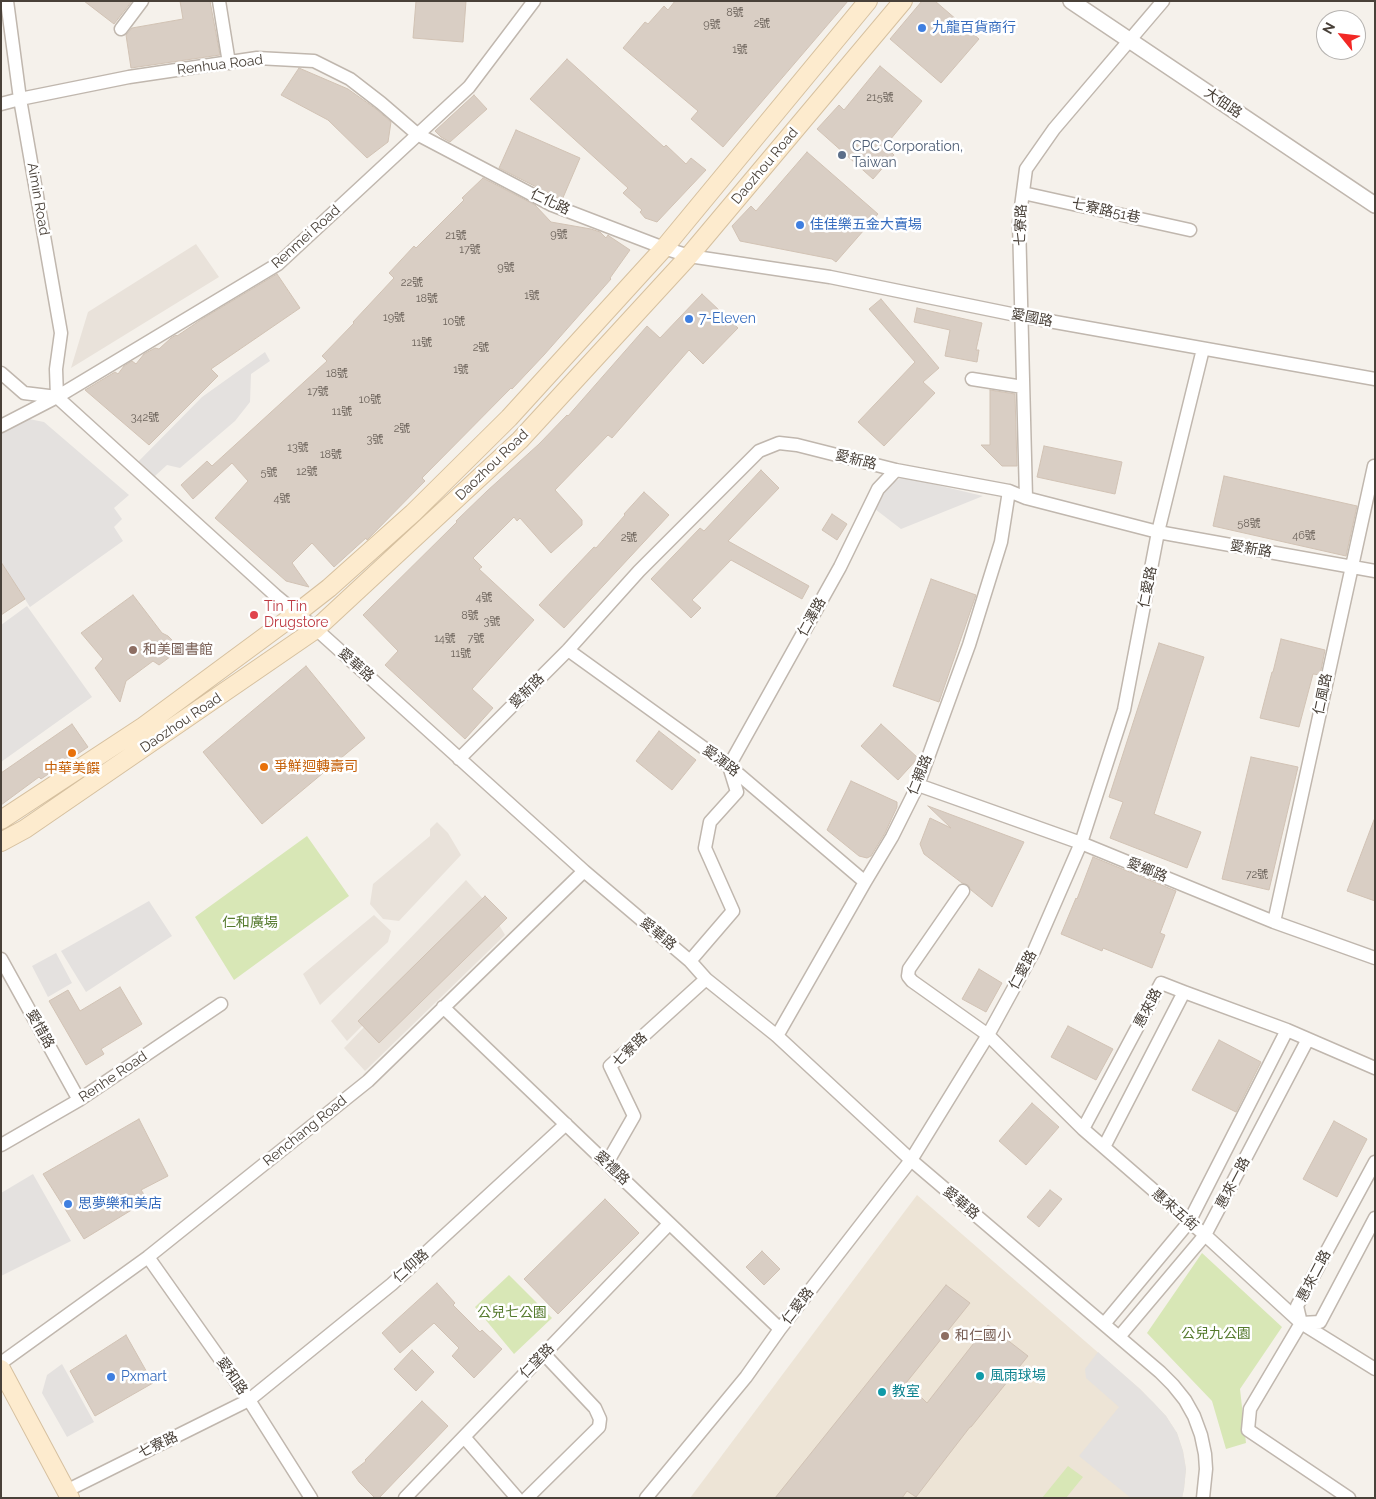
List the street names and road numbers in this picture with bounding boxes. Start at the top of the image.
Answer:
street label: Renhua Road [176,51,264,79]
street label: 大佃路 [1201,84,1245,122]
street label: Daozhou Road [728,124,802,208]
street label: Aimin Road [23,161,53,237]
street label: 仁化路 [527,186,573,218]
street label: 七寮路51巷 [1070,196,1142,226]
street label: Renmei Road [268,202,344,272]
street label: 七寮路 [1012,204,1030,246]
street label: 愛國路 [1010,306,1054,330]
street label: Daozhou Road [452,426,532,504]
street label: 愛新路 [834,447,878,473]
street label: 愛新路 [1229,537,1273,561]
street label: 仁愛路 [1136,565,1160,609]
street label: 仁澤路 [794,595,830,639]
street label: 愛華路 [335,645,377,685]
street label: 愛新路 [506,670,548,712]
street label: 仁風路 [1310,672,1336,716]
street label: Daozhou Road [137,690,225,756]
street label: 愛渾路 [699,742,743,780]
street label: 仁親路 [904,752,936,798]
street label: 愛鄉路 [1124,854,1170,886]
street label: 愛華路 [637,914,679,954]
street label: 仁愛路 [1006,948,1040,992]
street label: 惠來路 [1131,986,1165,1030]
street label: 愛惜路 [22,1007,58,1051]
street label: 七寮路 [609,1029,651,1071]
street label: Renhe Road [76,1048,150,1106]
street label: Renchang Road [260,1092,350,1170]
street label: 愛禮路 [591,1147,633,1189]
street label: 惠來一路 [1212,1154,1254,1212]
street label: 愛華路 [940,1183,982,1223]
street label: 惠來五街 [1148,1185,1202,1235]
street label: 仁仰路 [390,1246,432,1286]
street label: 惠來二路 [1293,1247,1335,1305]
street label: 仁愛路 [778,1284,818,1328]
street label: 仁望路 [516,1340,558,1382]
street label: 愛和路 [213,1354,251,1398]
street label: 七寮路 [135,1428,181,1462]

